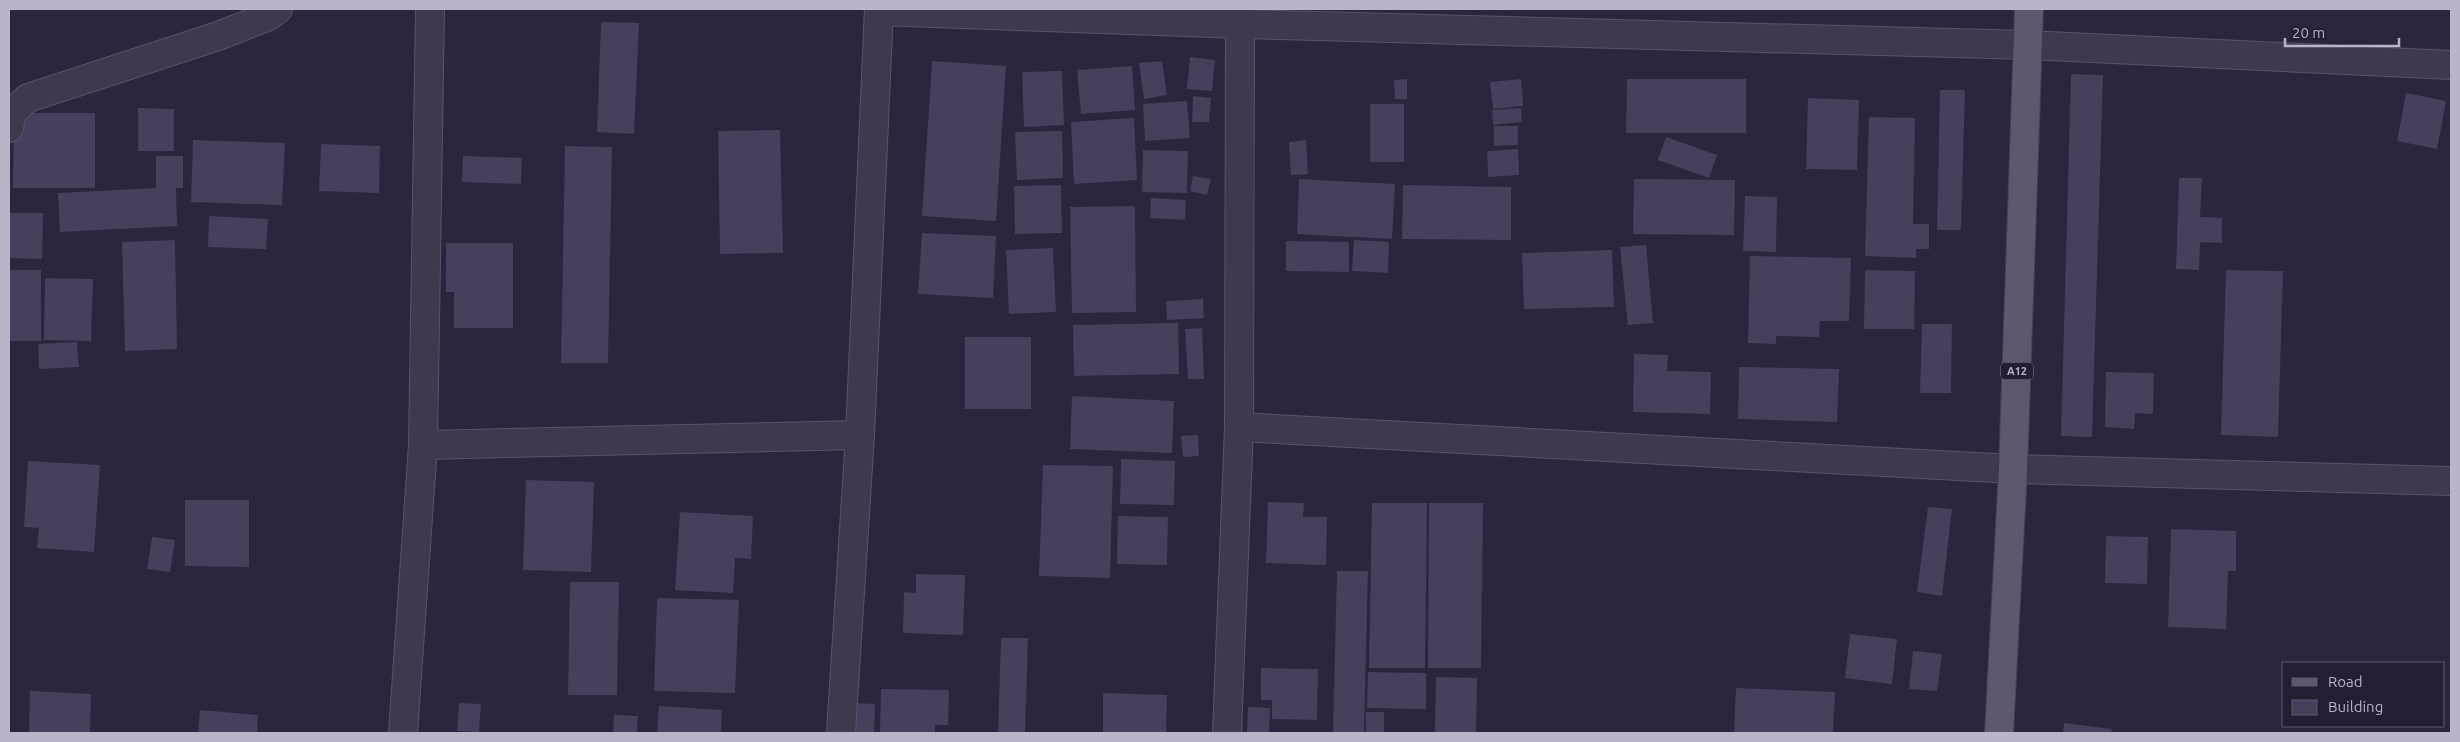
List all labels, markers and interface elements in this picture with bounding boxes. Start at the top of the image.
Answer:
scale bar [2285,15,2399,47]
text: 20 m [2292,24,2325,41]
road number: A12 [2001,362,2033,380]
legend [2282,662,2445,727]
text: Road [2328,673,2363,690]
text: Building [2328,698,2383,715]

